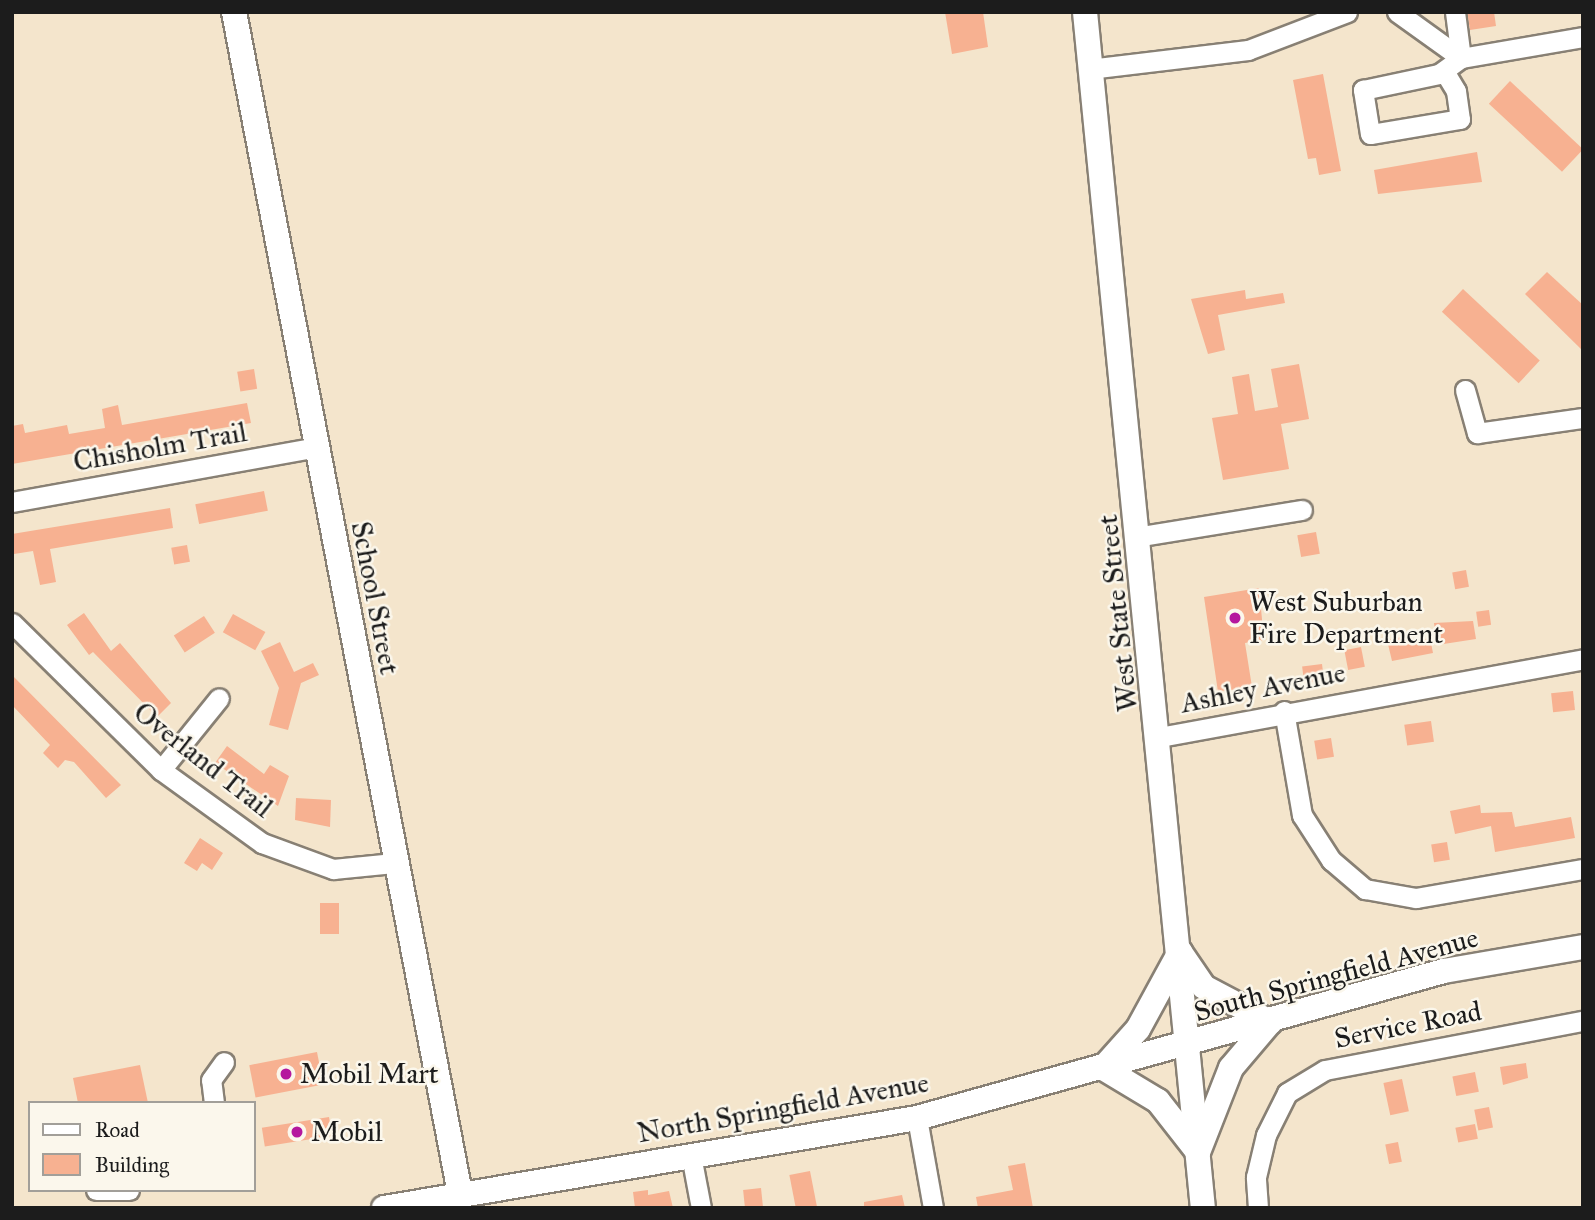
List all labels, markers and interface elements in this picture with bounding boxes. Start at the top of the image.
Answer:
street label: Chisholm Trail [71,415,249,479]
street label: West State Street [1091,513,1145,713]
street label: School Street [344,519,406,677]
place label: West Suburban Fire Department [1249,585,1443,651]
marker: West Suburban Fire Department [1227,610,1243,626]
street label: Ashley Avenue [1178,656,1348,720]
street label: Overland Trail [127,695,279,825]
street label: South Springfield Avenue [1190,921,1482,1029]
street label: Service Road [1332,994,1484,1056]
place label: Mobil Mart [300,1057,439,1091]
marker: Mobil Mart [278,1066,294,1082]
street label: North Springfield Avenue [635,1066,931,1150]
legend [28,1101,256,1192]
place label: Mobil [311,1115,383,1149]
text: Road [95,1117,140,1143]
marker: Mobil [289,1124,305,1140]
text: Building [95,1152,169,1178]

